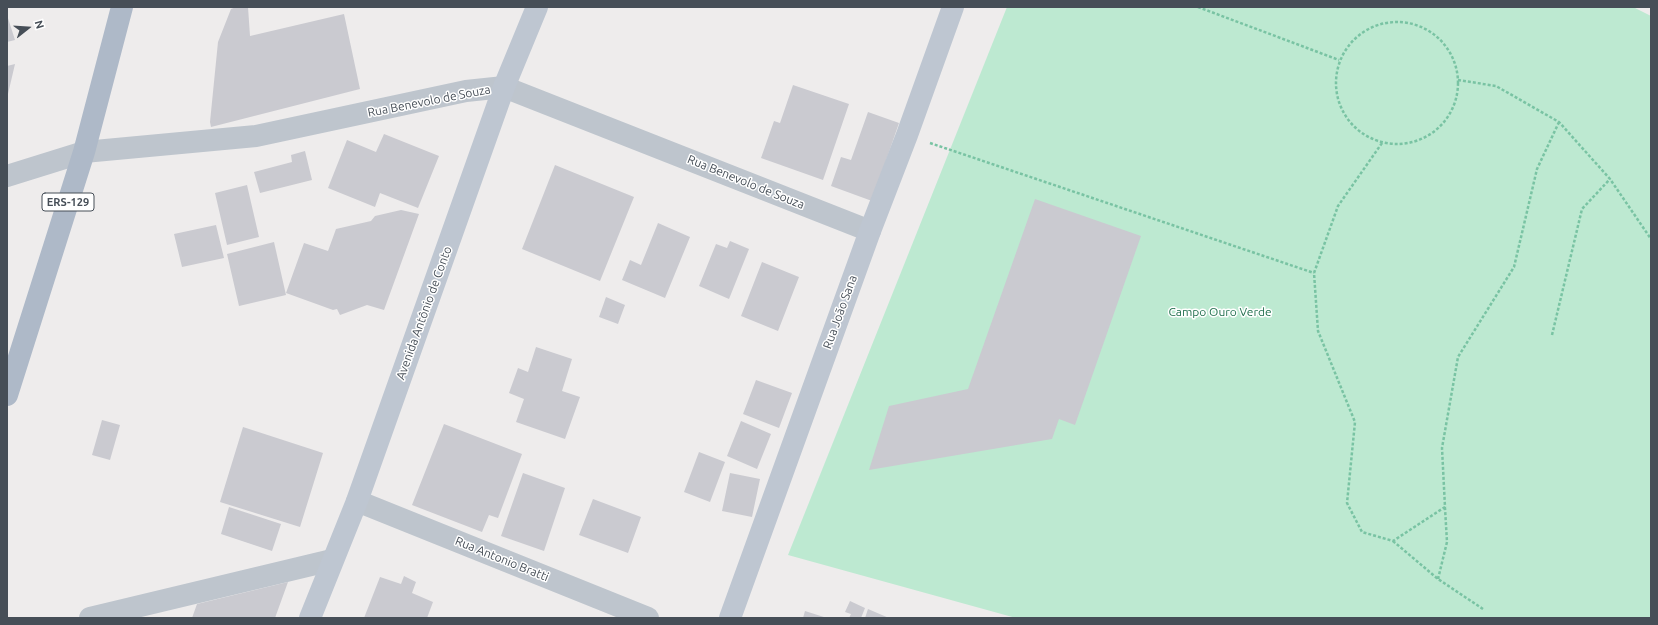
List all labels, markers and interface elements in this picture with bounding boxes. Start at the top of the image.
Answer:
north arrow [8,8,48,48]
text: N [33,19,46,30]
street label: Rua Benevolo de Souza [366,82,492,120]
street label: Rua Benevolo de Souza [685,152,807,212]
road number: ERS-129 [42,193,94,211]
street label: Avenida Antônio de Conto [393,244,455,382]
street label: Rua João Sana [820,273,860,351]
park label: Campo Ouro Verde [1168,305,1272,319]
street label: Rua Antonio Bratti [453,534,551,584]

